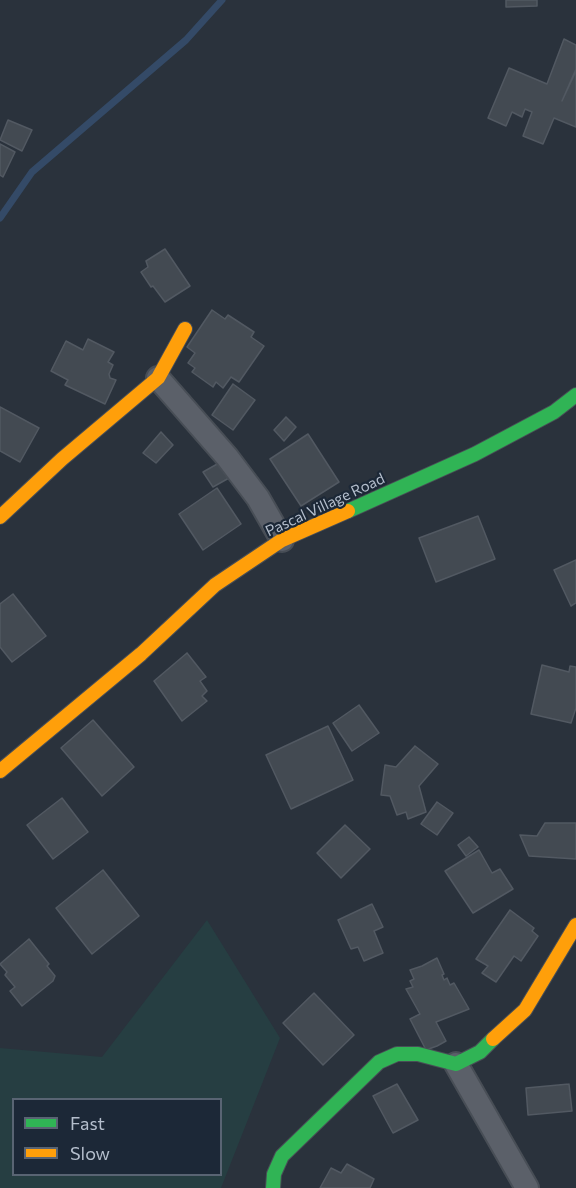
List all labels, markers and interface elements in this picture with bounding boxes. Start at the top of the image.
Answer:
street label: Pascal Village Road [263,469,387,541]
legend [12,1098,222,1176]
text: Fast [70,1112,105,1134]
text: Slow [70,1142,110,1164]

